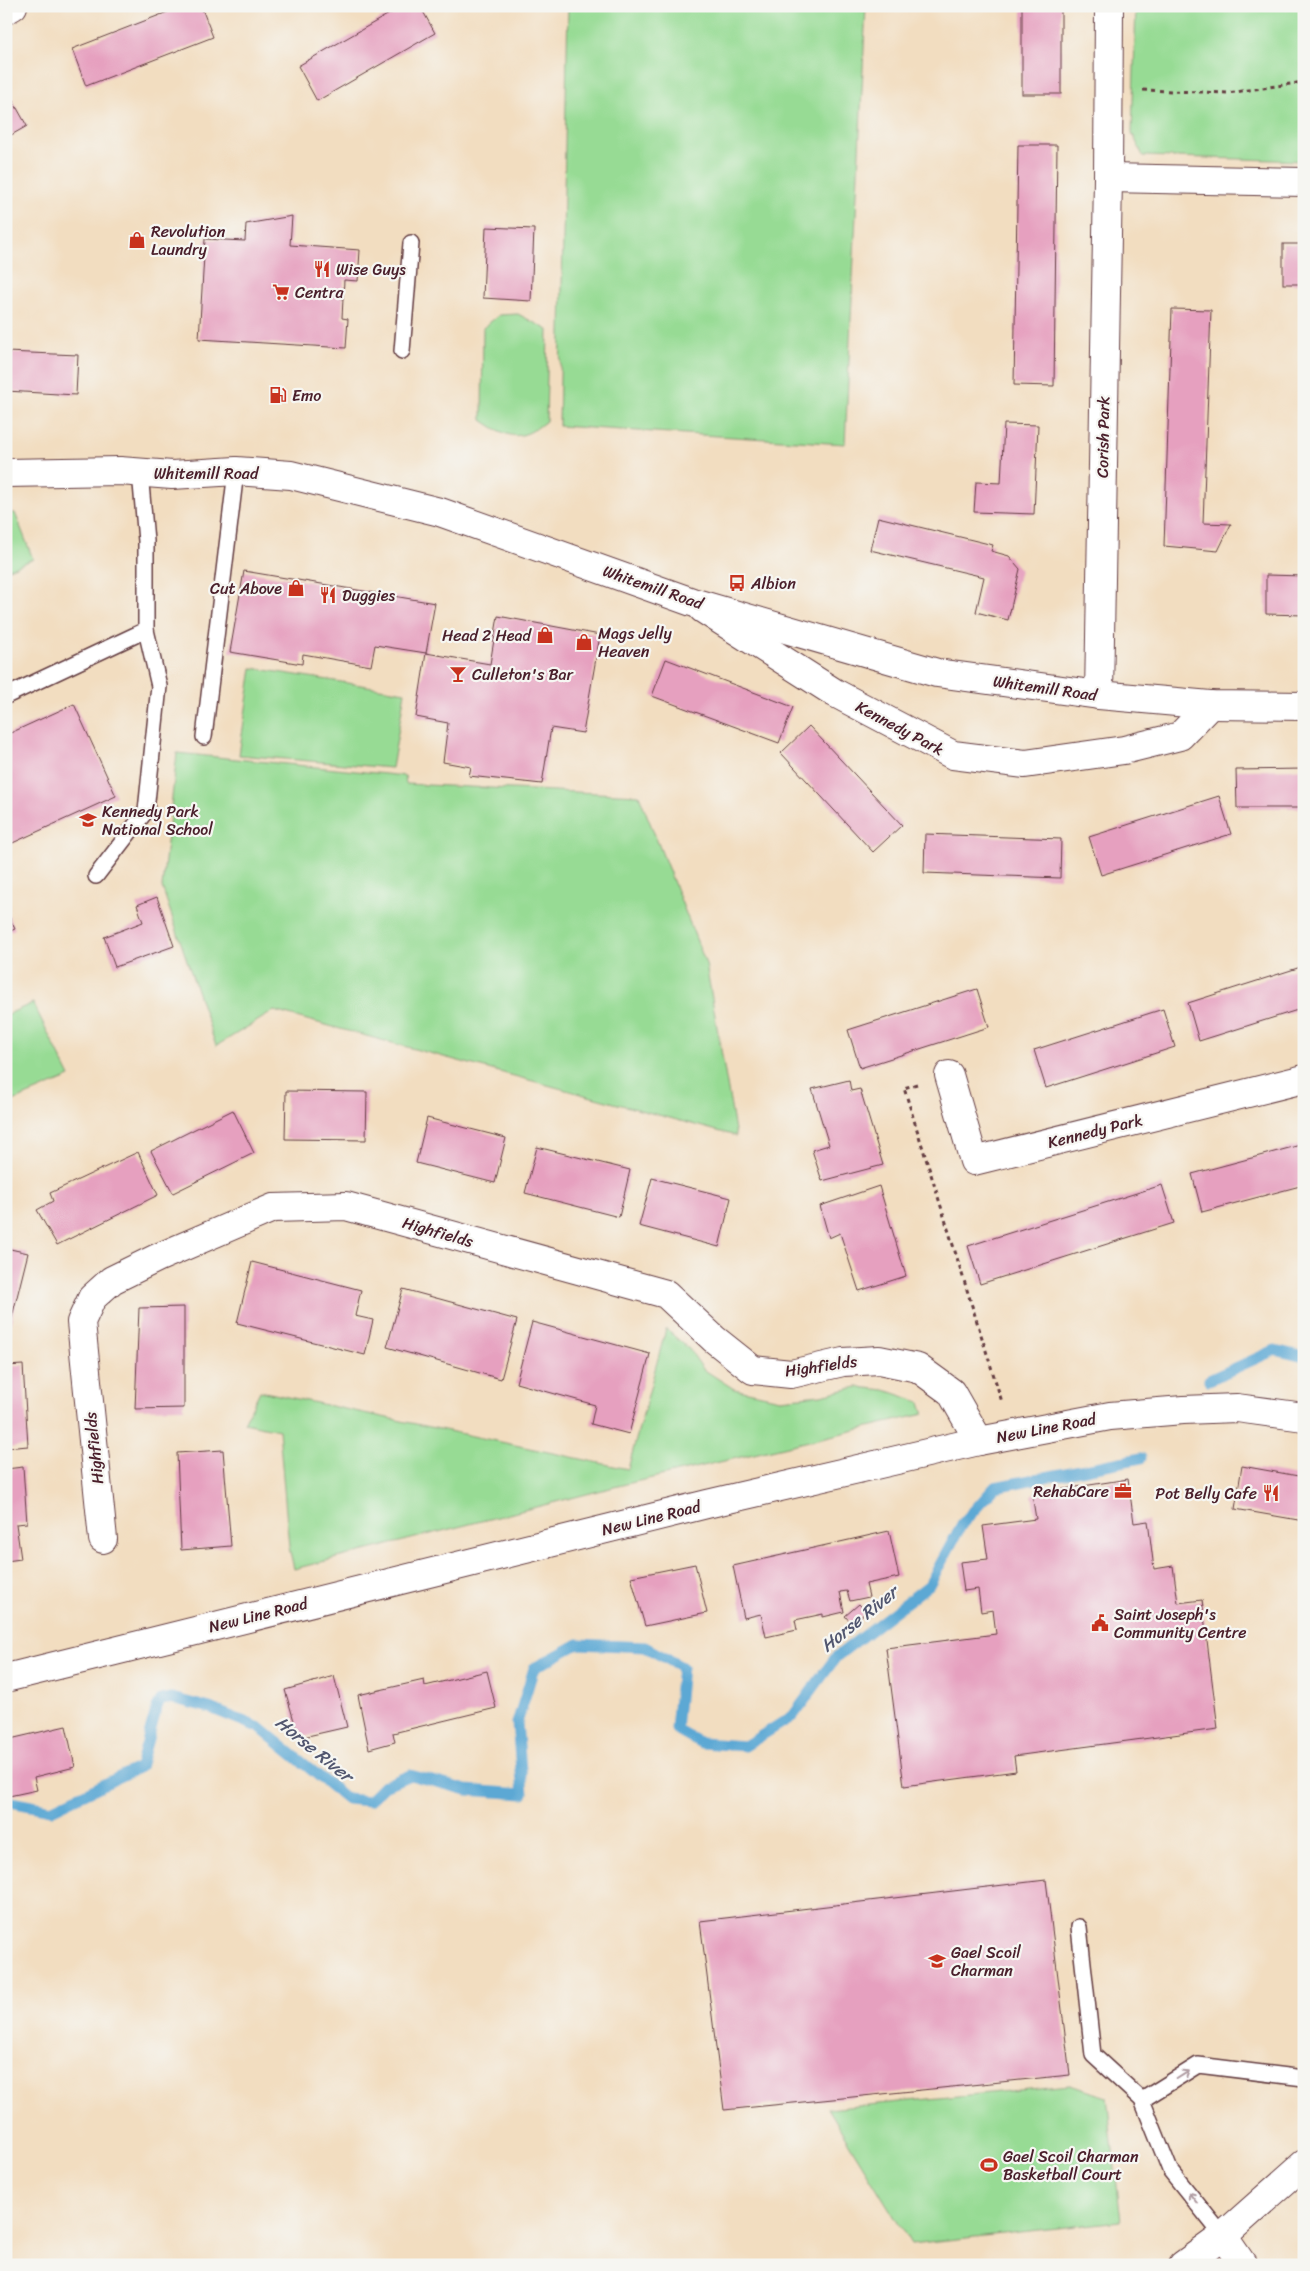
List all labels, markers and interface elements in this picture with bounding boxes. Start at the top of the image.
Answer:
place label: Revolution Laundry [151,217,226,264]
shop icon: Revolution Laundry [127,230,147,250]
place label: Wise Guys [336,255,406,284]
restaurant icon: Wise Guys [312,259,332,279]
place label: Centra [295,278,344,307]
supermarket icon: Centra [271,282,291,302]
place label: Emo [292,381,321,410]
fuel station icon: Emo [268,385,288,405]
street label: Corish Park [1088,395,1118,478]
street label: Whitemill Road [154,459,260,488]
street label: Whitemill Road [599,556,709,618]
place label: Albion [750,569,796,598]
bus stop icon: Albion [727,573,747,593]
place label: Cut Above [210,574,282,603]
shop icon: Cut Above [286,578,306,598]
place label: Duggies [342,581,395,610]
restaurant icon: Duggies [318,585,338,605]
place label: Mags Jelly Heaven [598,619,673,666]
place label: Head 2 Head [442,621,533,650]
shop icon: Head 2 Head [535,625,555,645]
shop icon: Mags Jelly Heaven [574,632,594,652]
place label: Culleton's Bar [472,660,575,689]
bar icon: Culleton's Bar [448,664,468,684]
street label: Whitemill Road [991,666,1100,710]
street label: Kennedy Park [850,692,950,764]
place label: Kennedy Park National School [102,797,213,844]
school or university icon: Kennedy Park National School [78,810,98,830]
street label: Kennedy Park [1044,1105,1146,1157]
street label: Highfields [399,1208,478,1256]
street label: Highfields [783,1346,860,1385]
street label: New Line Road [994,1404,1100,1452]
street label: Highfields [76,1410,112,1486]
place label: RehabCare [1033,1477,1109,1506]
place label: Pot Belly Cafe [1155,1479,1257,1508]
office icon: RehabCare [1113,1481,1133,1501]
restaurant icon: Pot Belly Cafe [1261,1483,1281,1503]
street label: New Line Road [599,1491,705,1544]
water label: Horse River [813,1575,908,1661]
street label: New Line Road [206,1588,312,1641]
place label: Saint Joseph's Community Centre [1114,1600,1247,1647]
public building icon: Saint Joseph's Community Centre [1090,1613,1110,1633]
water label: Horse River [268,1707,363,1793]
place label: Gael Scoil Charman [951,1938,1021,1985]
school or university icon: Gael Scoil Charman [927,1951,947,1971]
one-way arrow [1176,2069,1190,2079]
place label: Gael Scoil Charman Basketball Court [1003,2142,1139,2189]
sports icon: Gael Scoil Charman Basketball Court [979,2155,999,2175]
one-way arrow [1188,2191,1198,2205]

